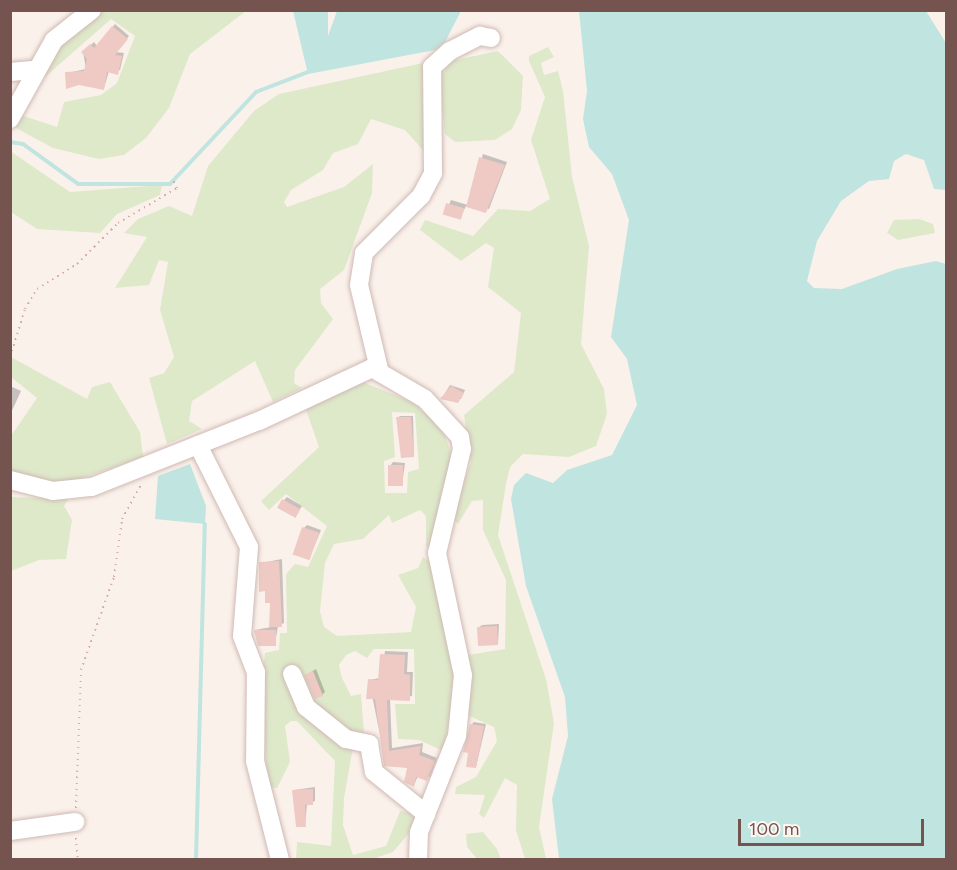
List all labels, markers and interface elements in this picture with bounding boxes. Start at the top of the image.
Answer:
scale bar [741,807,927,845]
text: 100 m [749,818,799,840]

